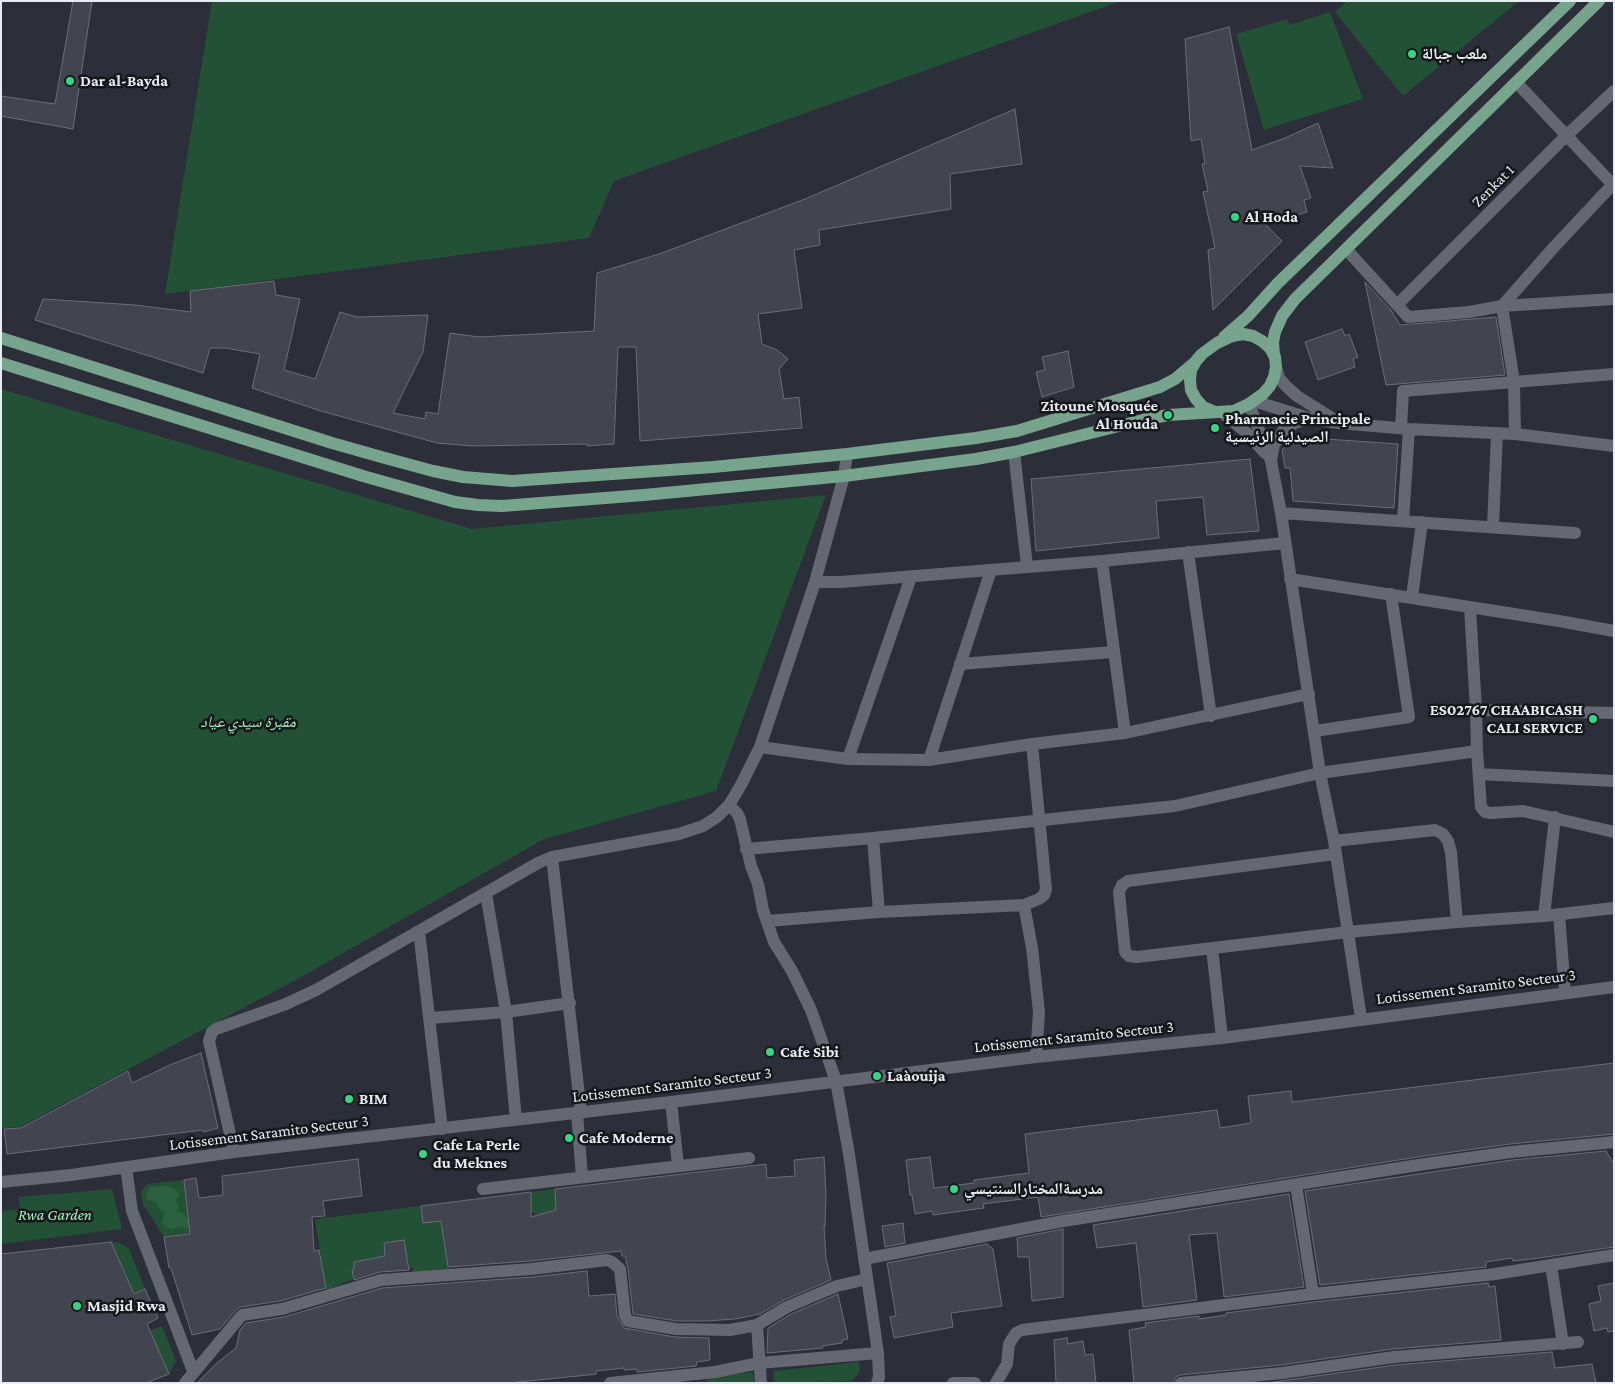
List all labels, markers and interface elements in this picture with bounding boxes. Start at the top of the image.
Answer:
place label: ملعب جبالة [1422,44,1487,64]
marker: ملعب جبالة [1406,48,1418,60]
place label: Dar al-Bayda [80,71,168,91]
marker: Dar al-Bayda [64,75,76,87]
street label: Zenkat 1 [1468,161,1518,211]
place label: Al Hoda [1245,207,1298,227]
marker: Al Hoda [1229,211,1241,223]
place label: Zitoune Mosquée Al Houda [1041,396,1158,434]
marker: Zitoune Mosquée Al Houda [1162,409,1174,421]
place label: Pharmacie Principale الصيدلية الرئيسية [1225,409,1371,447]
marker: Pharmacie Principale الصيدلية الرئيسية [1209,422,1221,434]
place label: ES02767 CHAABICASH CALI SERVICE [1430,700,1583,738]
park label: مقبرة سيدي عياد [200,712,296,732]
marker: ES02767 CHAABICASH CALI SERVICE [1587,713,1599,725]
street label: Lotissement Saramito Secteur 3 [1375,965,1577,1009]
street label: Lotissement Saramito Secteur 3 [973,1017,1175,1057]
place label: Cafe Sibi [780,1042,839,1062]
marker: Cafe Sibi [764,1046,776,1058]
street label: Lotissement Saramito Secteur 3 [571,1063,773,1107]
place label: Laàouija [887,1066,946,1086]
marker: Laàouija [871,1070,883,1082]
place label: BIM [359,1089,388,1109]
marker: BIM [343,1093,355,1105]
street label: Lotissement Saramito Secteur 3 [168,1111,370,1155]
place label: Cafe Moderne [579,1128,673,1148]
marker: Cafe Moderne [563,1132,575,1144]
place label: Cafe La Perle du Meknes [433,1135,520,1173]
marker: Cafe La Perle du Meknes [417,1148,429,1160]
place label: مدرسةالمختارالسنتيسي [964,1179,1103,1199]
marker: مدرسةالمختارالسنتيسي [948,1183,960,1195]
park label: Rwa Garden [18,1205,92,1225]
place label: Masjid Rwa [87,1296,166,1316]
marker: Masjid Rwa [71,1300,83,1312]

